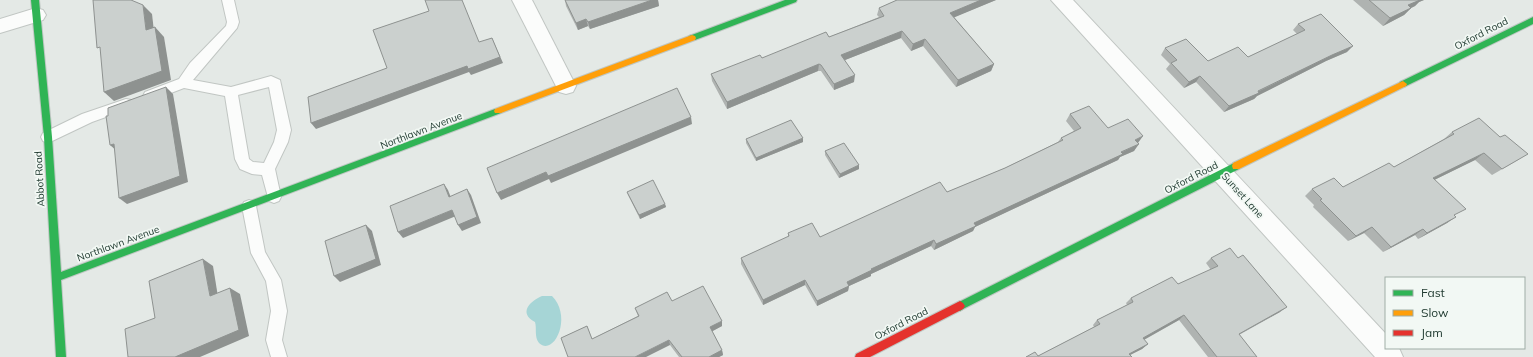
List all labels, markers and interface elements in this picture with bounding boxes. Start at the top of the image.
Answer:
street label: Oxford Road [1452,14,1510,53]
street label: Northlawn Avenue [378,109,464,152]
street label: Abbot Road [32,151,47,207]
street label: Oxford Road [1162,158,1220,197]
street label: Sunset Lane [1219,170,1267,221]
street label: Northlawn Avenue [75,223,161,264]
legend [1385,277,1525,349]
text: Fast [1421,285,1445,300]
street label: Oxford Road [872,304,930,343]
text: Slow [1421,305,1449,320]
text: Jam [1421,325,1443,340]

